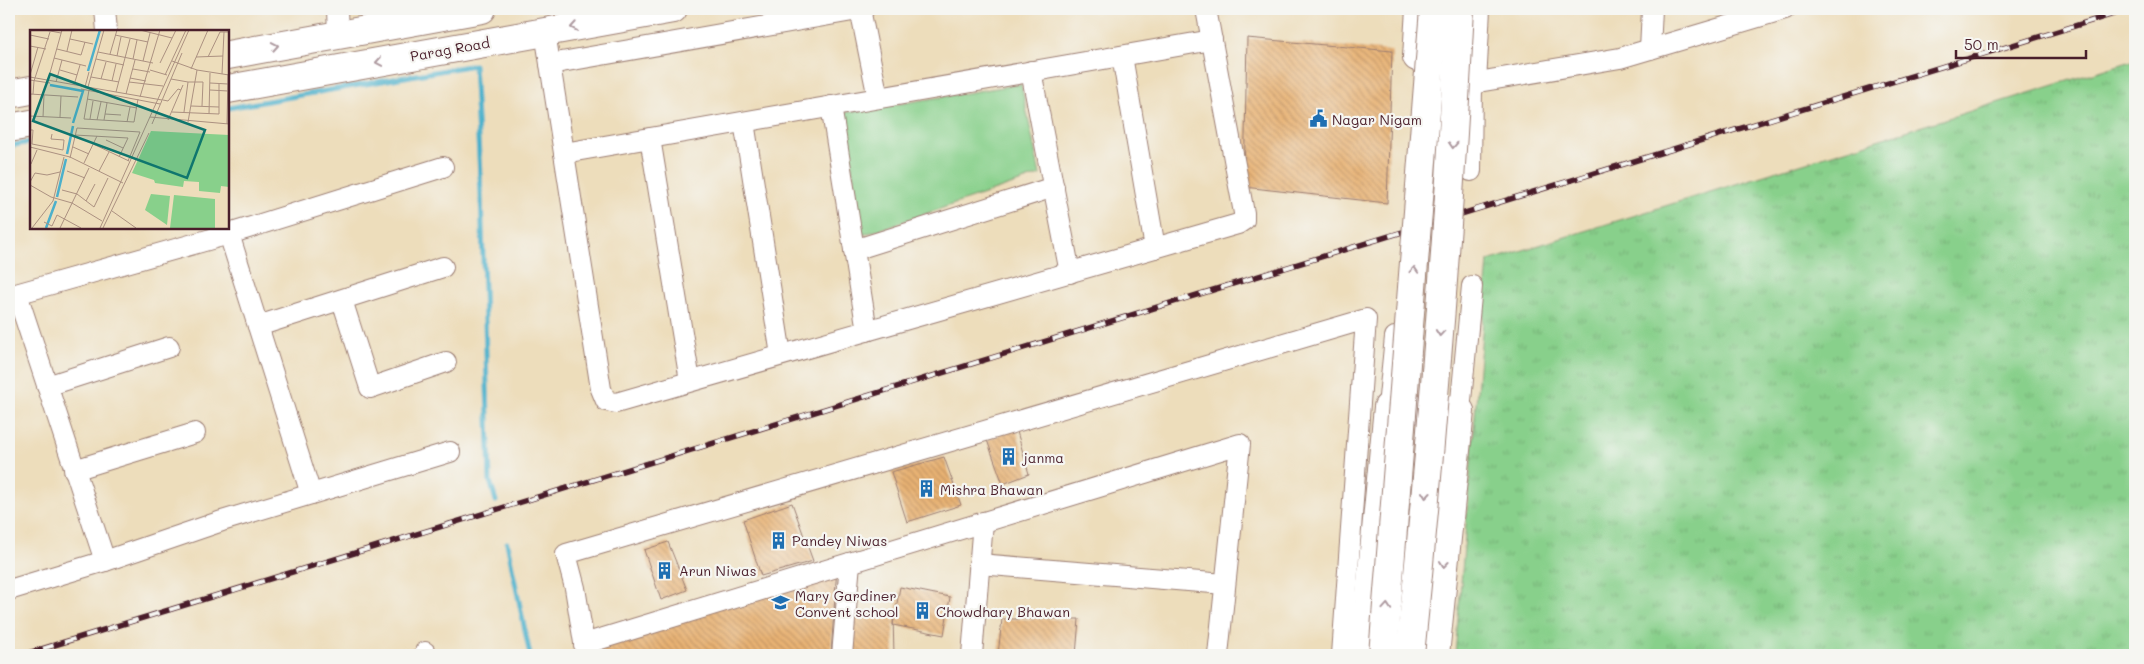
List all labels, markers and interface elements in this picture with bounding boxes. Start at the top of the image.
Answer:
one-way arrow [569,21,578,31]
scale bar [1956,28,2086,60]
inset map [30,30,229,229]
street label: Parag Road [409,33,491,65]
text: 50 m [1964,34,1999,54]
one-way arrow [271,42,280,52]
one-way arrow [375,56,384,66]
public building icon: Nagar Nigam [1308,109,1328,129]
place label: Nagar Nigam [1332,110,1422,129]
one-way arrow [1448,141,1459,149]
one-way arrow [1408,266,1419,274]
one-way arrow [1434,330,1445,338]
building icon: janma [999,447,1019,467]
place label: janma [1021,448,1064,467]
building icon: Mishra Bhawan [916,479,936,499]
place label: Mishra Bhawan [940,480,1043,499]
one-way arrow [1421,491,1432,499]
building icon: Pandey Niwas [768,530,788,550]
place label: Pandey Niwas [792,531,887,550]
building icon: Arun Niwas [655,560,675,580]
place label: Arun Niwas [679,561,757,580]
one-way arrow [1439,561,1450,569]
place label: Mary Gardiner Convent school [795,586,899,621]
school or university icon: Mary Gardiner Convent school [771,593,791,613]
building icon: Chowdhary Bhawan [912,601,932,621]
place label: Chowdhary Bhawan [936,602,1070,621]
one-way arrow [1382,602,1393,610]

